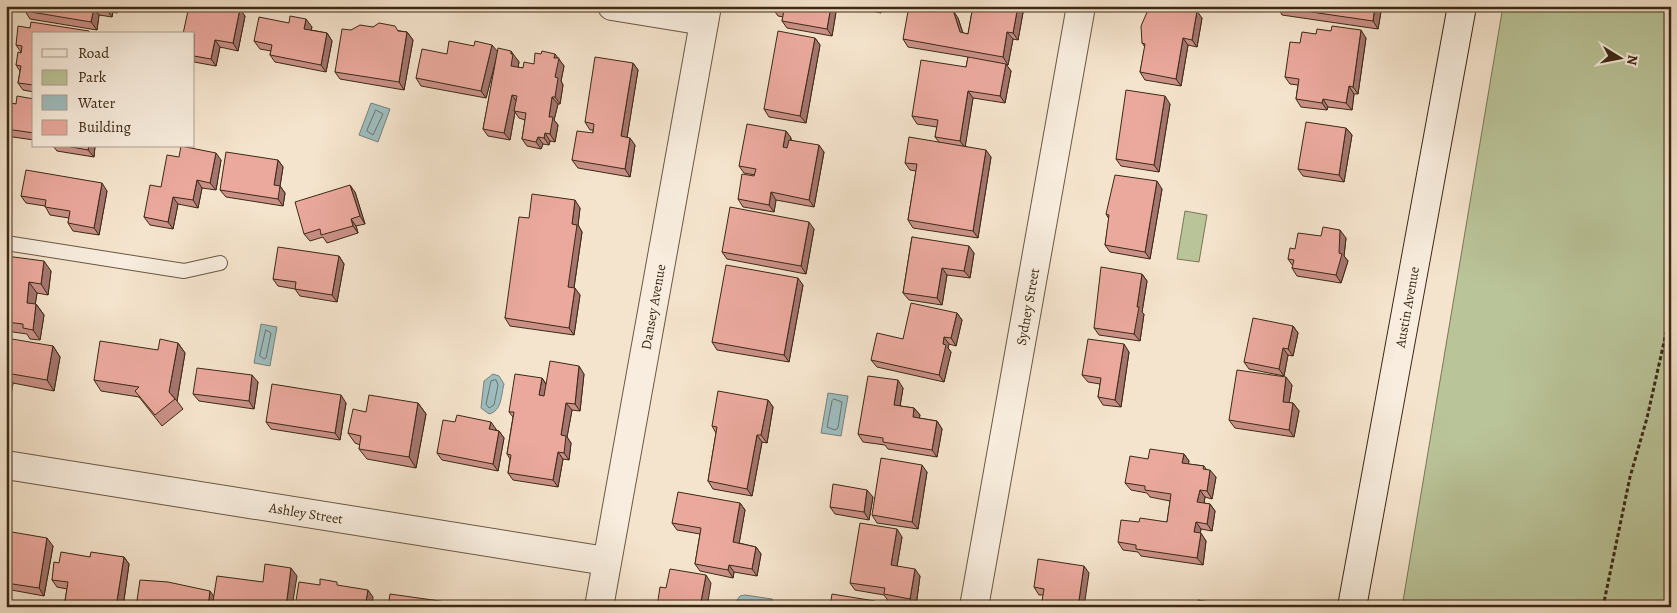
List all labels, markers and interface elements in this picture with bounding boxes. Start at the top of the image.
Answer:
legend [32,32,195,148]
north arrow [1594,32,1644,82]
text: Road [78,43,110,63]
text: N [1622,53,1643,67]
text: Park [78,67,107,87]
text: Water [77,93,115,113]
text: Building [78,117,131,137]
street label: Dansey Avenue [636,262,670,351]
street label: Austin Avenue [1390,265,1424,350]
street label: Sydney Street [1011,266,1044,347]
street label: Ashley Street [267,498,345,528]

